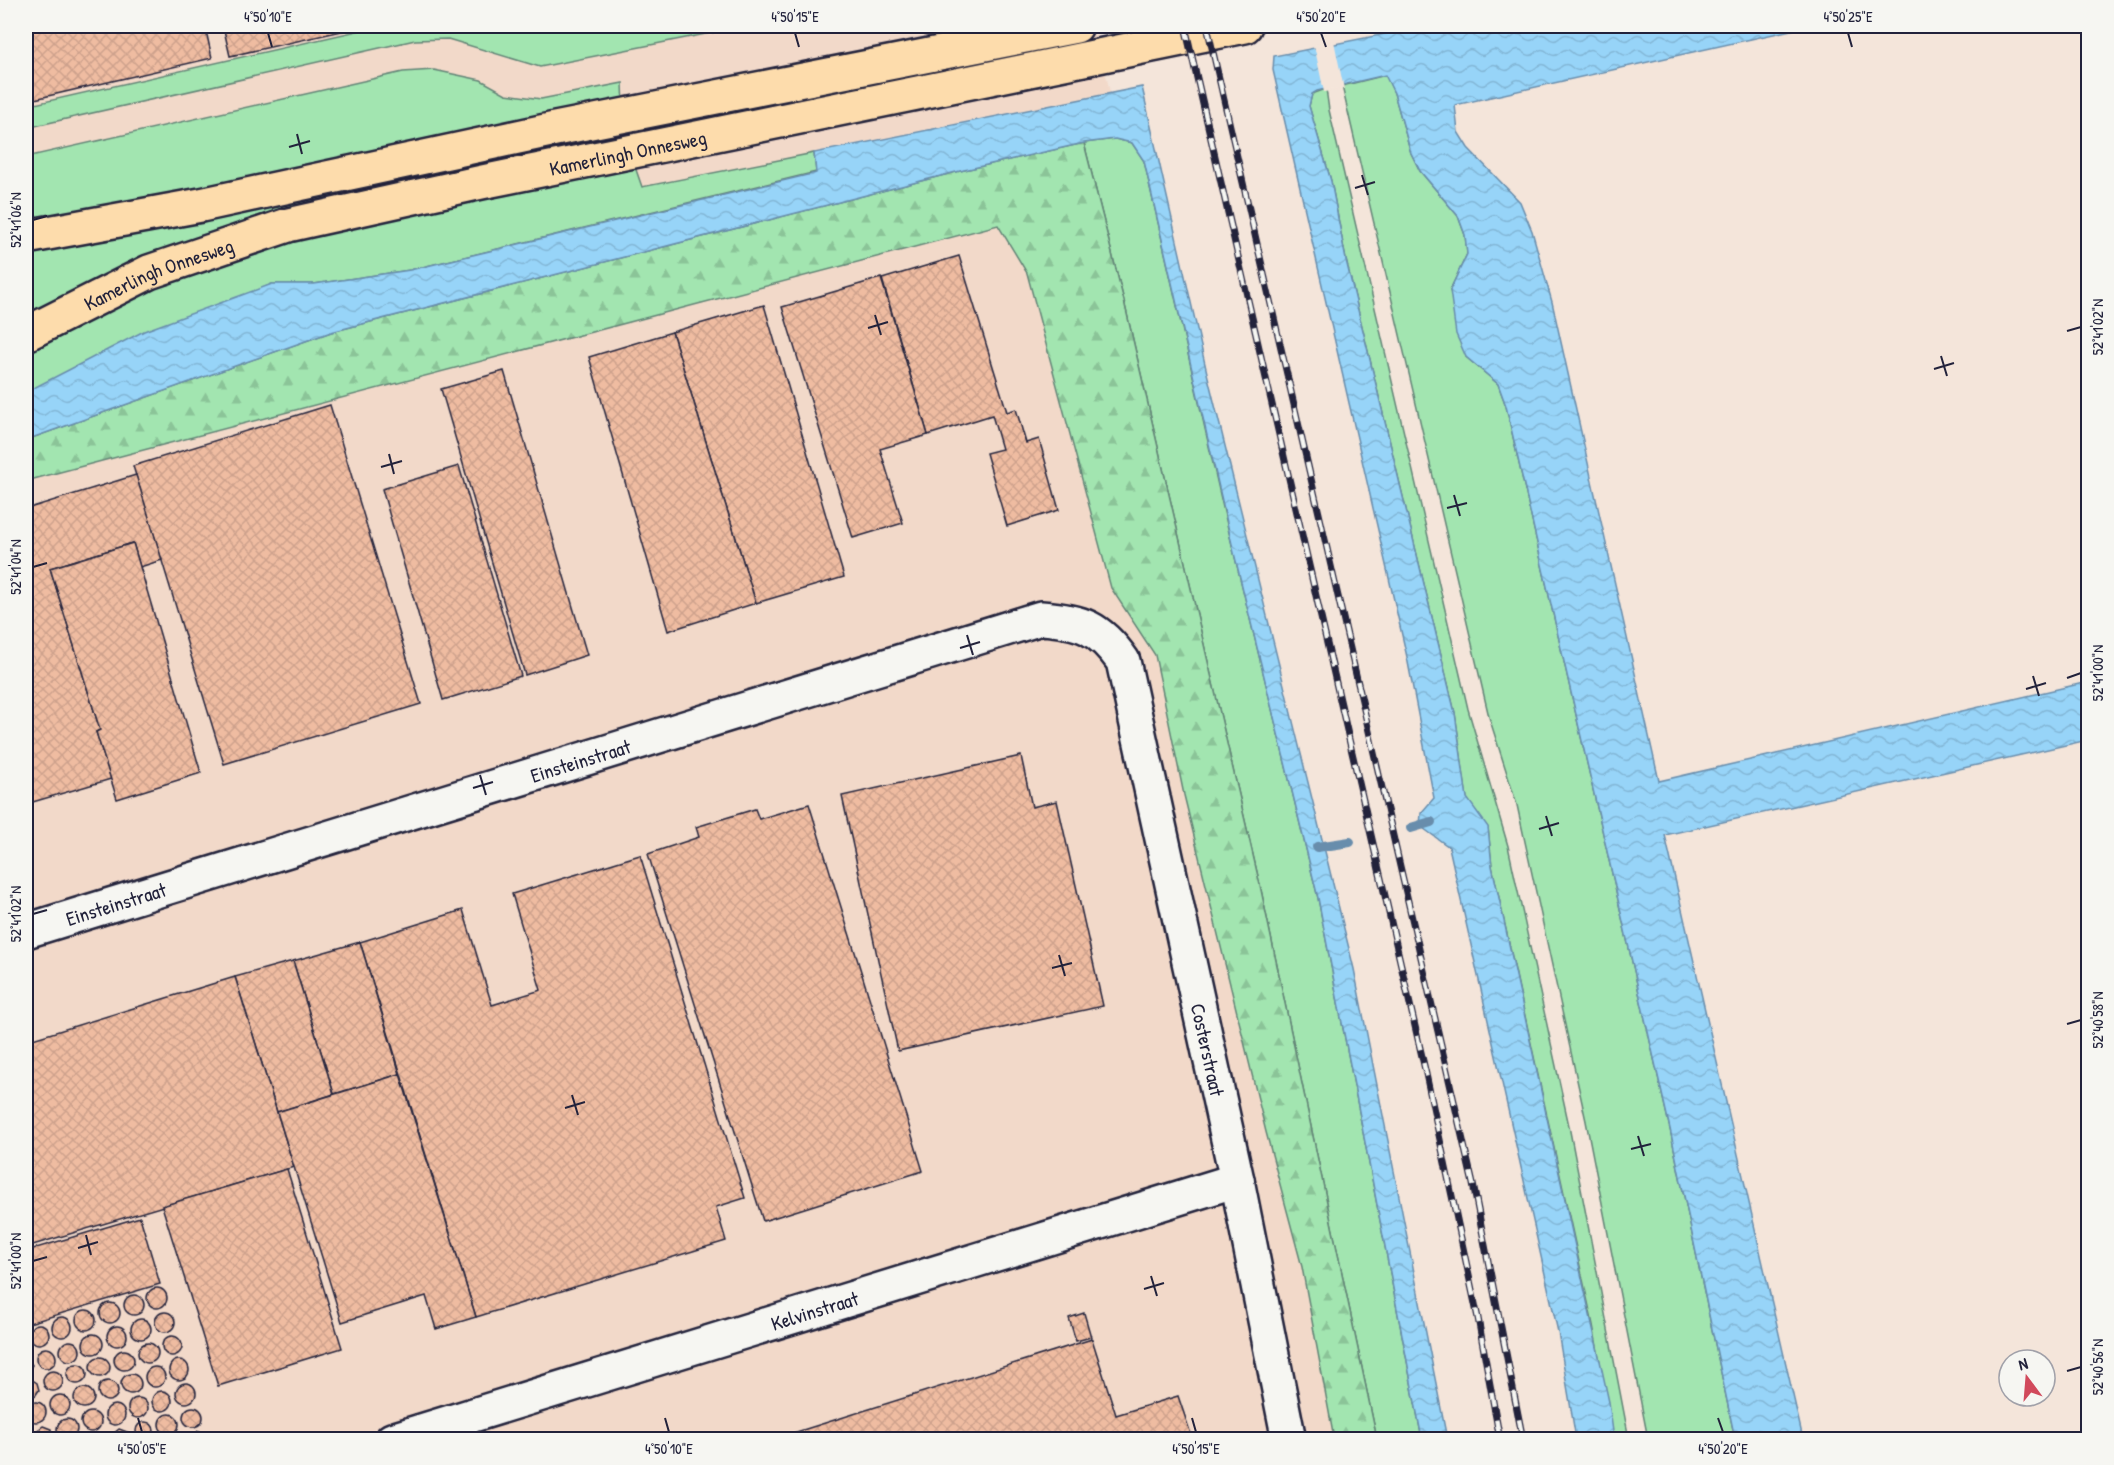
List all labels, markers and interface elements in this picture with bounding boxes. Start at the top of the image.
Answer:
text: 4°50'10"E [244,6,292,27]
text: 4°50'15"E [771,6,819,27]
text: 4°50'20"E [1296,6,1346,27]
text: 4°50'25"E [1823,6,1873,27]
street label: Kamerlingh Onnesweg [547,123,709,181]
text: 52°41'06"N [5,192,26,248]
street label: Kamerlingh Onnesweg [79,231,237,316]
text: 52°41'02"N [2087,299,2108,355]
text: 52°41'04"N [5,539,26,595]
text: 52°41'00"N [2087,645,2108,701]
street label: Einsteinstraat [527,732,635,788]
street label: Einsteinstraat [62,875,170,931]
text: 52°41'02"N [5,886,26,942]
text: 52°40'58"N [2087,991,2108,1049]
street label: Costerstraat [1185,1001,1232,1099]
text: 52°41'00"N [5,1233,26,1289]
street label: Kelvinstraat [767,1284,863,1336]
text: 52°40'56"N [2087,1339,2108,1395]
north arrow [1997,1348,2057,1408]
text: N [2016,1352,2030,1375]
text: 4°50'05"E [118,1438,167,1459]
text: 4°50'10"E [645,1438,693,1459]
text: 4°50'15"E [1172,1438,1220,1459]
text: 4°50'20"E [1698,1438,1748,1459]

